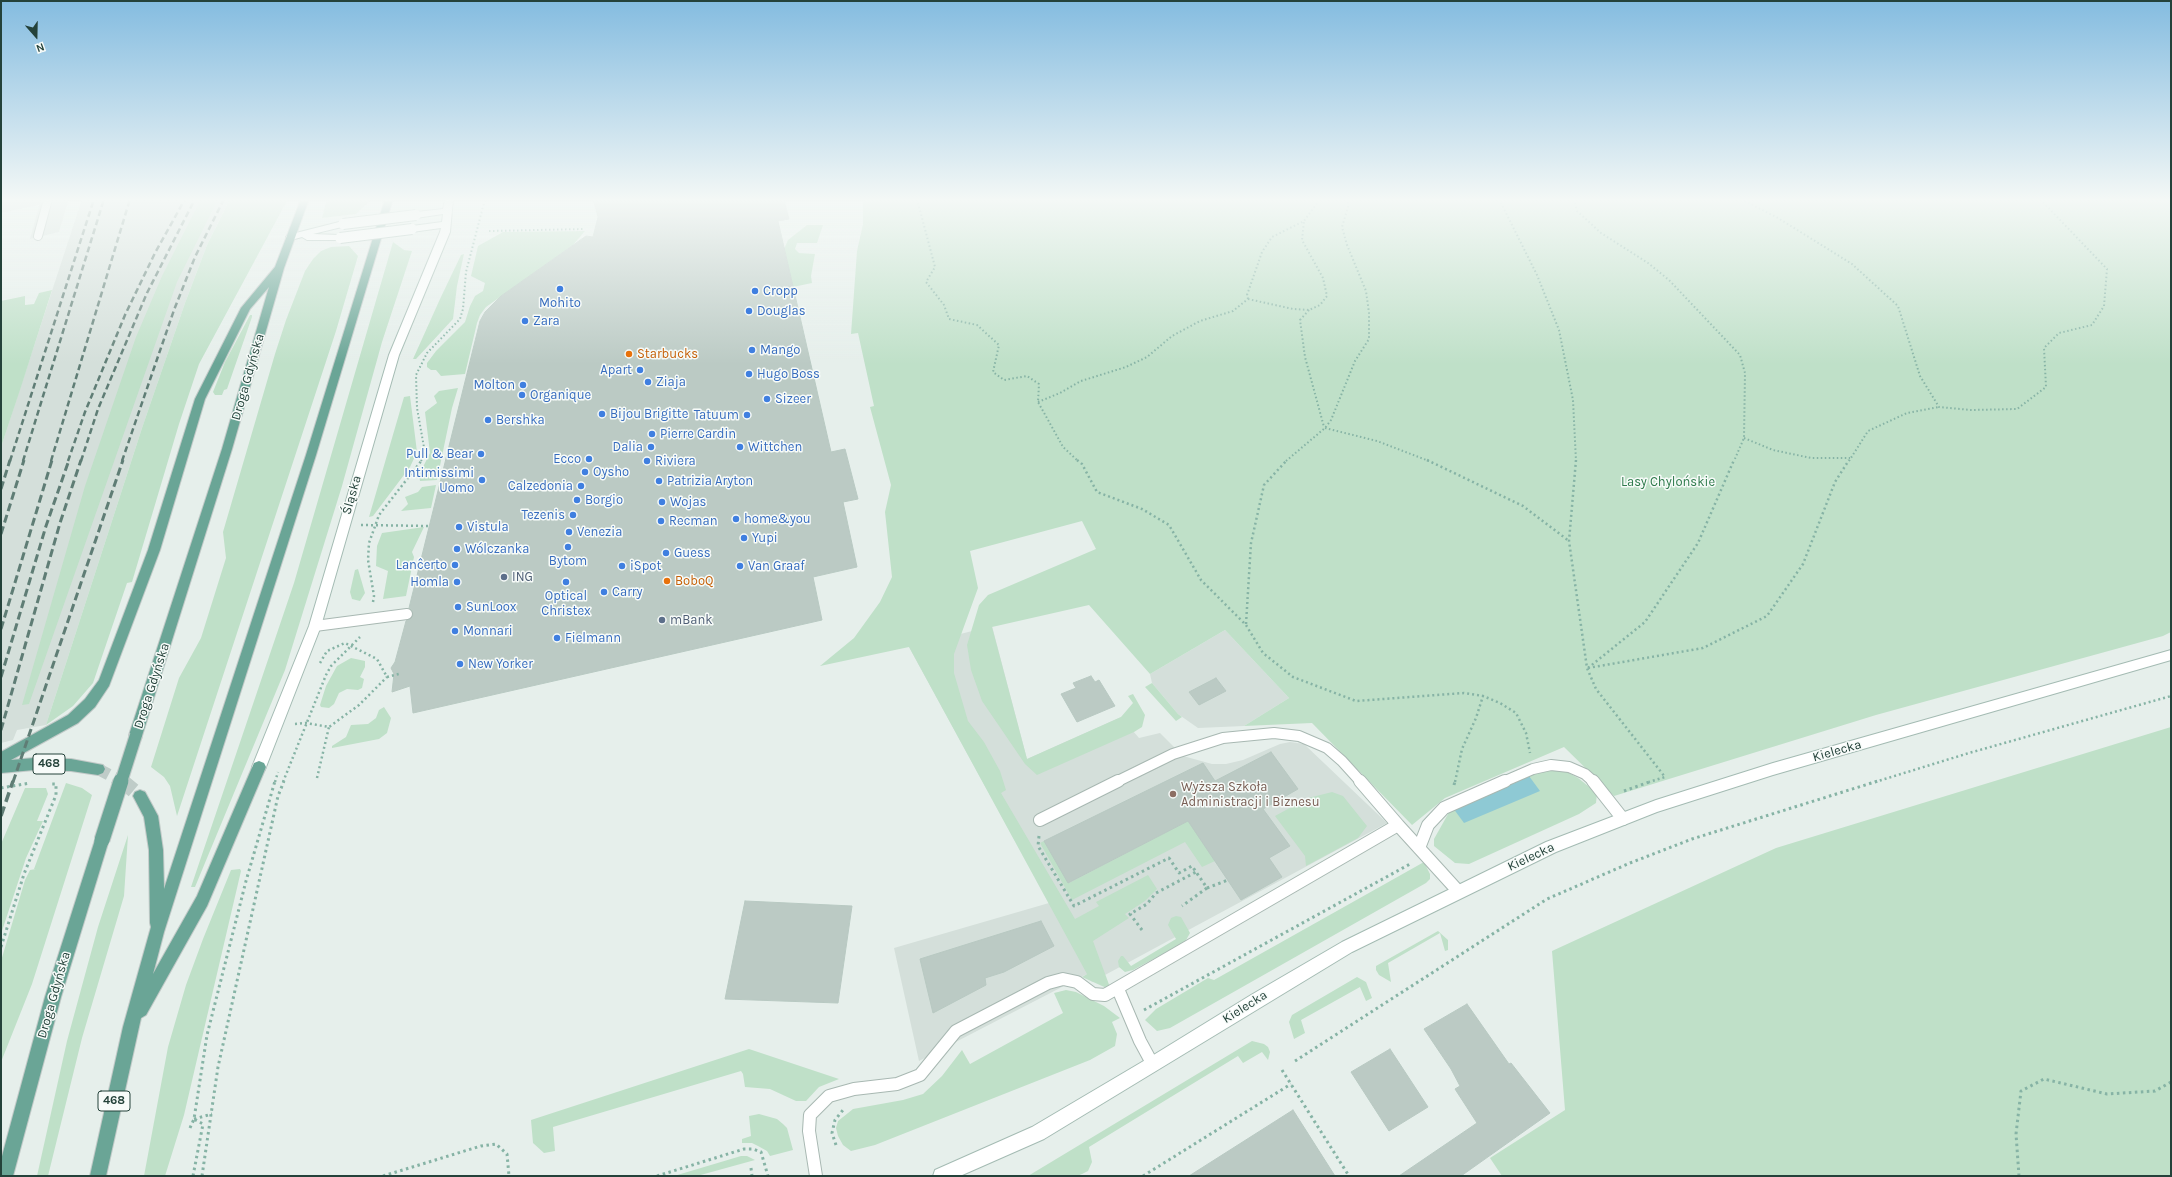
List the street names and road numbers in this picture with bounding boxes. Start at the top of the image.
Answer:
street label: Droga Gdyńska [228,332,268,422]
street label: Śląska [339,474,365,516]
street label: Droga Gdyńska [131,641,173,731]
street label: Kielecka [1811,737,1863,765]
road number: 468 [33,754,65,774]
street label: Kielecka [1505,839,1557,875]
street label: Droga Gdyńska [34,950,74,1040]
street label: Kielecka [1220,987,1270,1027]
road number: 468 [98,1091,130,1111]

